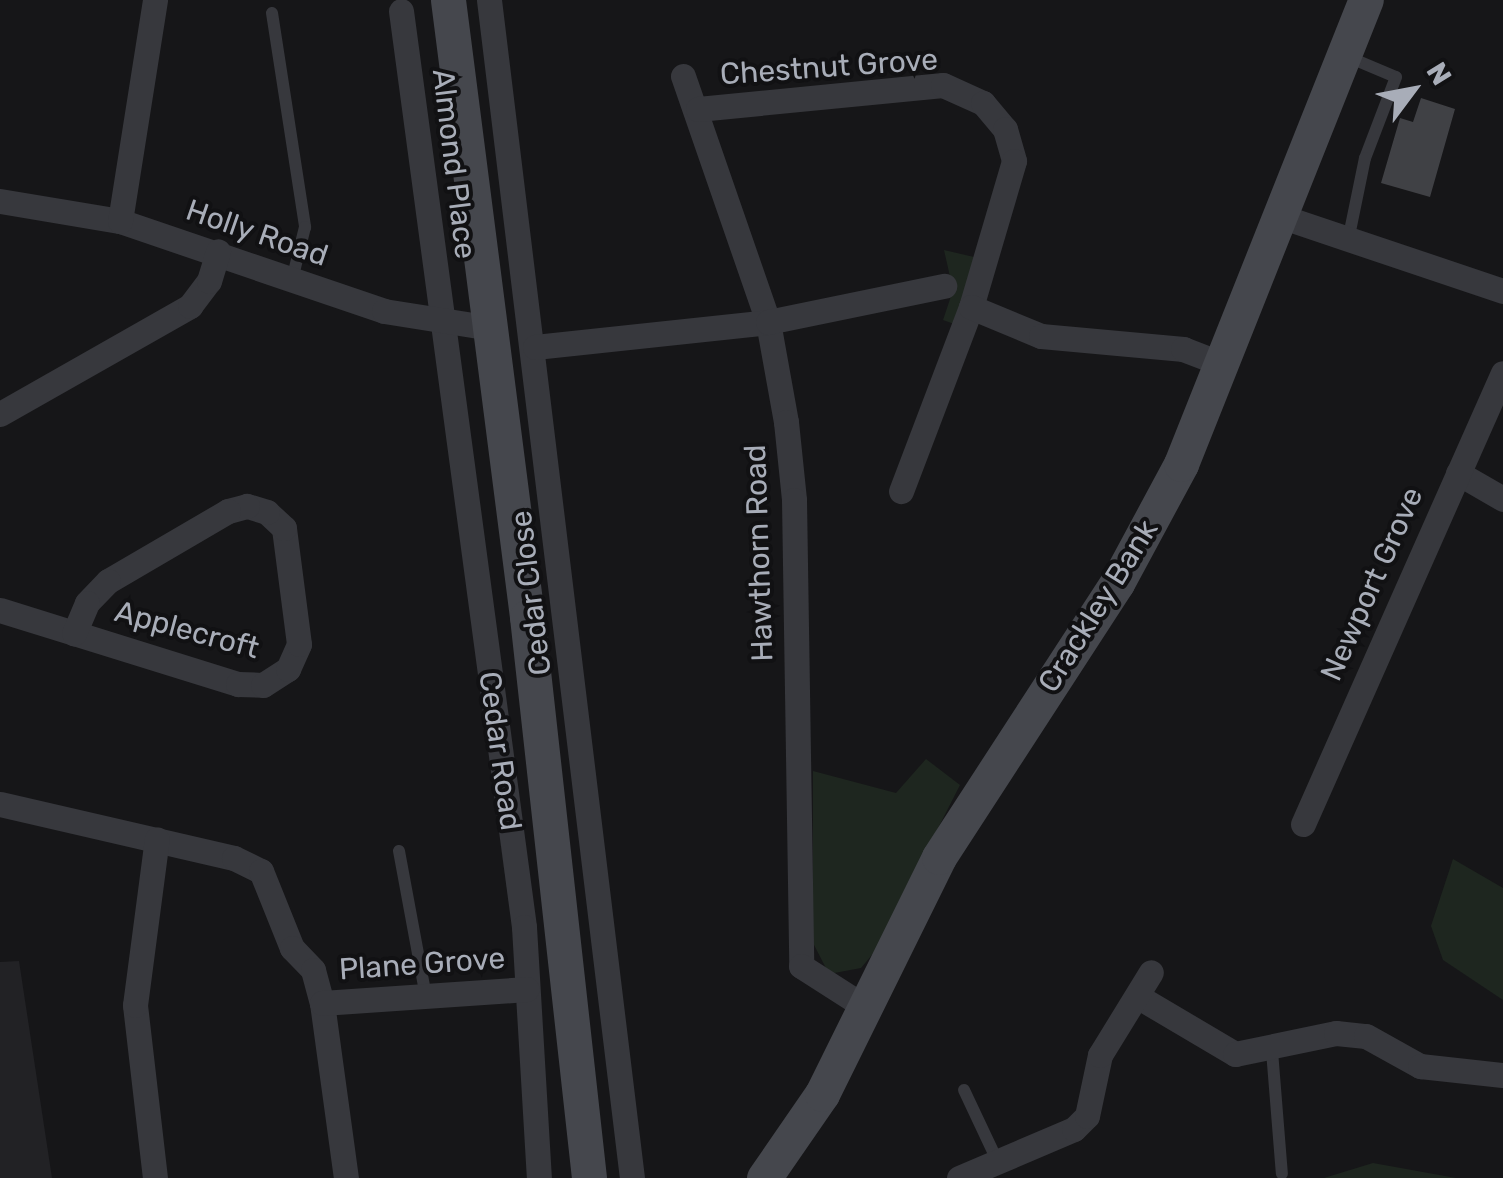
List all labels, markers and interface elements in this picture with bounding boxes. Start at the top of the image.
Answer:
north arrow [1363,40,1463,140]
street label: Chestnut Grove [719,41,939,93]
text: N [1420,57,1458,91]
street label: Almond Place [424,67,484,261]
street label: Holly Road [181,192,333,274]
street label: Hawthorn Road [737,444,781,662]
street label: Newport Grove [1313,482,1431,686]
street label: Cedar Close [503,508,559,678]
street label: Crackley Bank [1030,513,1166,699]
street label: Applecroft [111,593,263,667]
street label: Cedar Road [471,669,529,833]
street label: Plane Grove [338,940,506,988]

